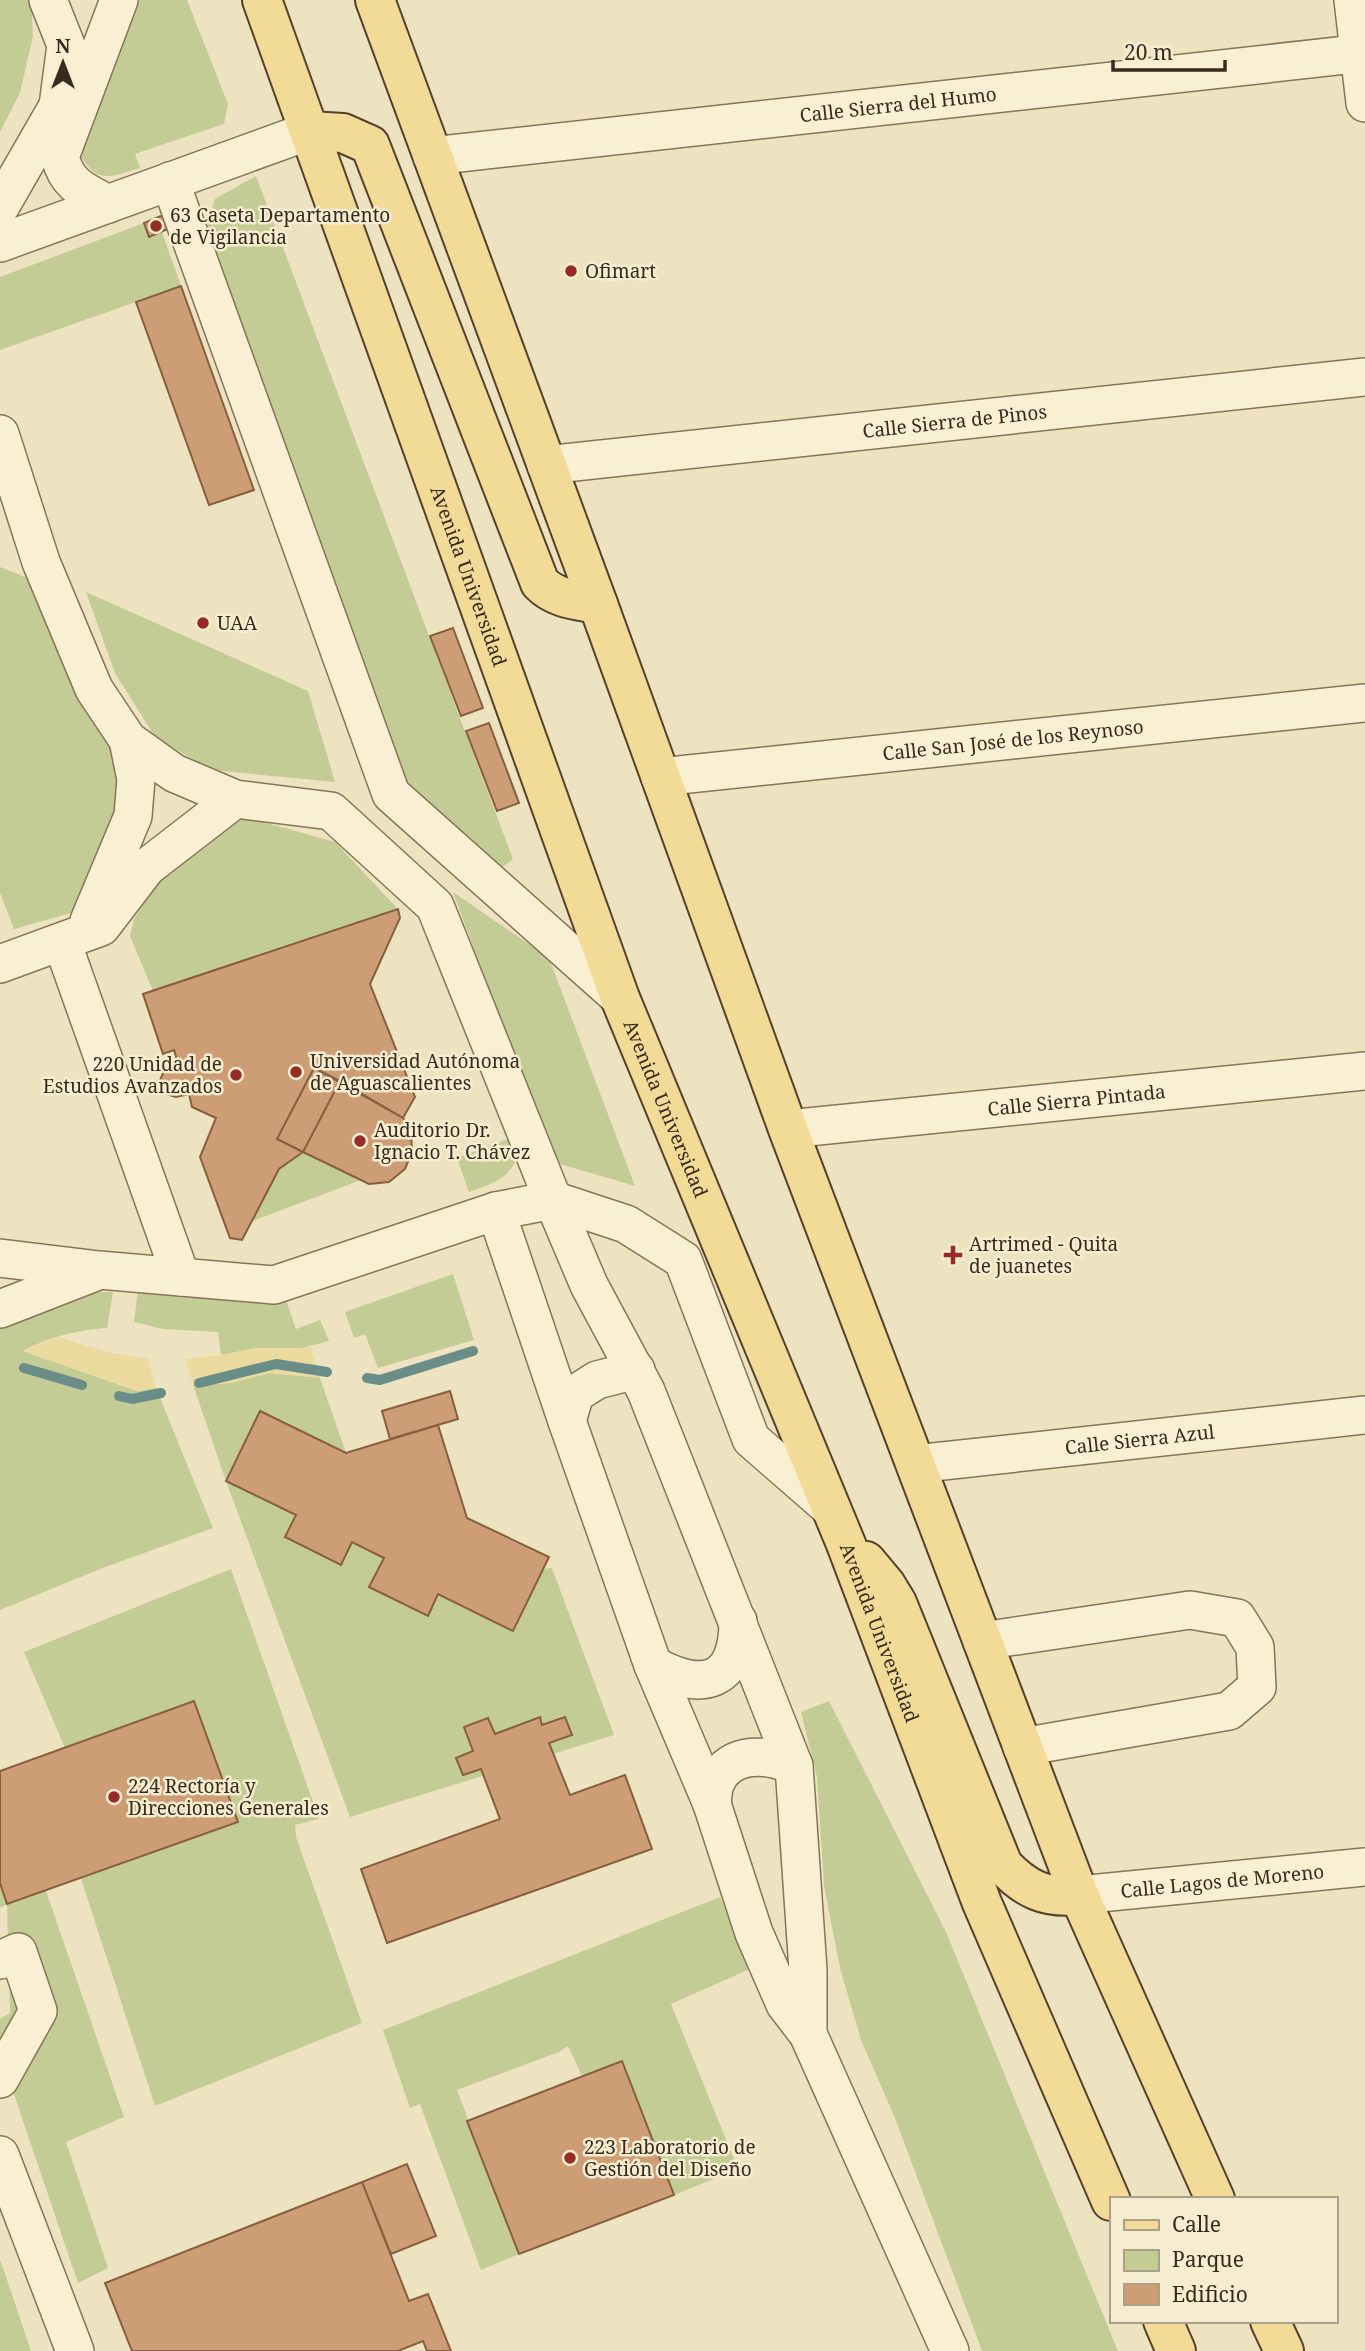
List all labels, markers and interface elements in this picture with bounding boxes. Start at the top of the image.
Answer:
north arrow [28,28,98,98]
scale bar [1113,28,1225,72]
text: N [56,33,71,59]
text: 20 m [1124,38,1173,66]
street label: Calle Sierra del Humo [798,81,998,128]
place label: 63 Caseta Departamento de Vigilancia [170,202,390,250]
marker: 63 Caseta Departamento de Vigilancia [148,218,164,234]
place label: Ofimart [585,258,656,284]
marker: Ofimart [563,263,579,279]
street label: Calle Sierra de Pinos [861,398,1048,444]
street label: Avenida Universidad [424,482,513,670]
place label: UAA [217,610,258,636]
marker: UAA [195,615,211,631]
street label: Calle San José de los Reynoso [881,713,1145,767]
street label: Avenida Universidad [617,1016,714,1202]
place label: Universidad Autónoma de Aguascalientes [310,1048,520,1096]
place label: 220 Unidad de Estudios Avanzados [43,1051,222,1099]
marker: Universidad Autónoma de Aguascalientes [288,1064,304,1080]
marker: 220 Unidad de Estudios Avanzados [228,1067,244,1083]
street label: Calle Sierra Pintada [986,1078,1167,1122]
place label: Auditorio Dr. Ignacio T. Chávez [374,1117,530,1165]
marker: Auditorio Dr. Ignacio T. Chávez [352,1133,368,1149]
place label: Artrimed - Quita de juanetes [969,1231,1118,1279]
marker: Artrimed - Quita de juanetes [943,1245,963,1265]
street label: Calle Sierra Azul [1064,1418,1216,1461]
street label: Avenida Universidad [834,1539,926,1726]
place label: 224 Rectoría y Direcciones Generales [128,1773,329,1821]
marker: 224 Rectoría y Direcciones Generales [106,1789,122,1805]
street label: Calle Lagos de Moreno [1119,1858,1325,1904]
place label: 223 Laboratorio de Gestión del Diseño [584,2134,756,2182]
marker: 223 Laboratorio de Gestión del Diseño [562,2150,578,2166]
legend [1110,2197,1337,2323]
text: Calle [1172,2210,1221,2238]
text: Parque [1172,2245,1244,2273]
text: Edificio [1172,2280,1248,2308]

